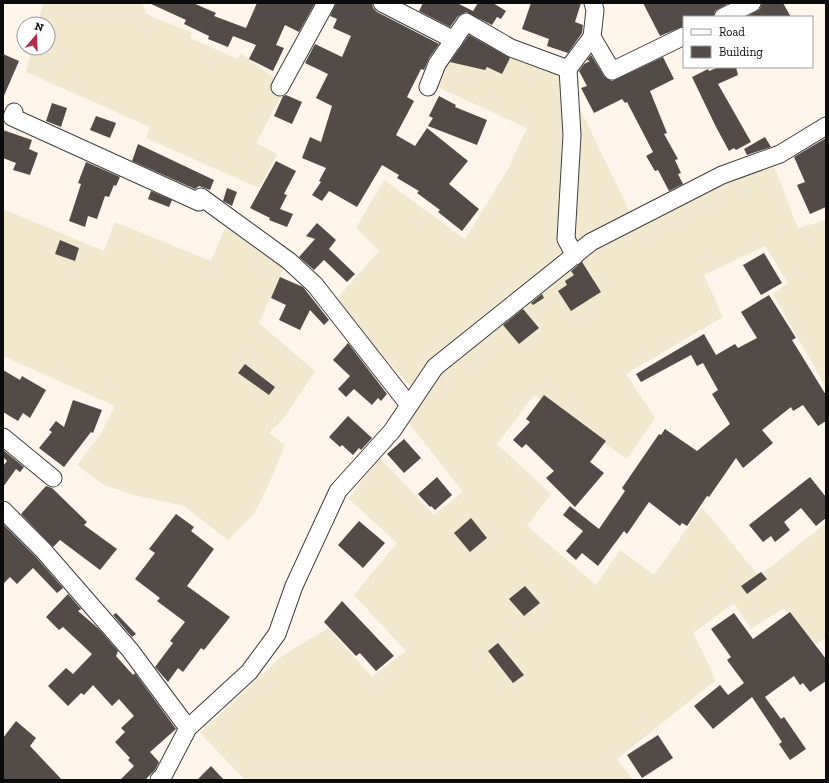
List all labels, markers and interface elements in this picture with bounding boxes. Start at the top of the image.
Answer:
north arrow [16,16,56,56]
legend [683,16,813,68]
text: N [33,20,46,35]
text: Road [719,25,745,39]
text: Building [719,45,763,59]

